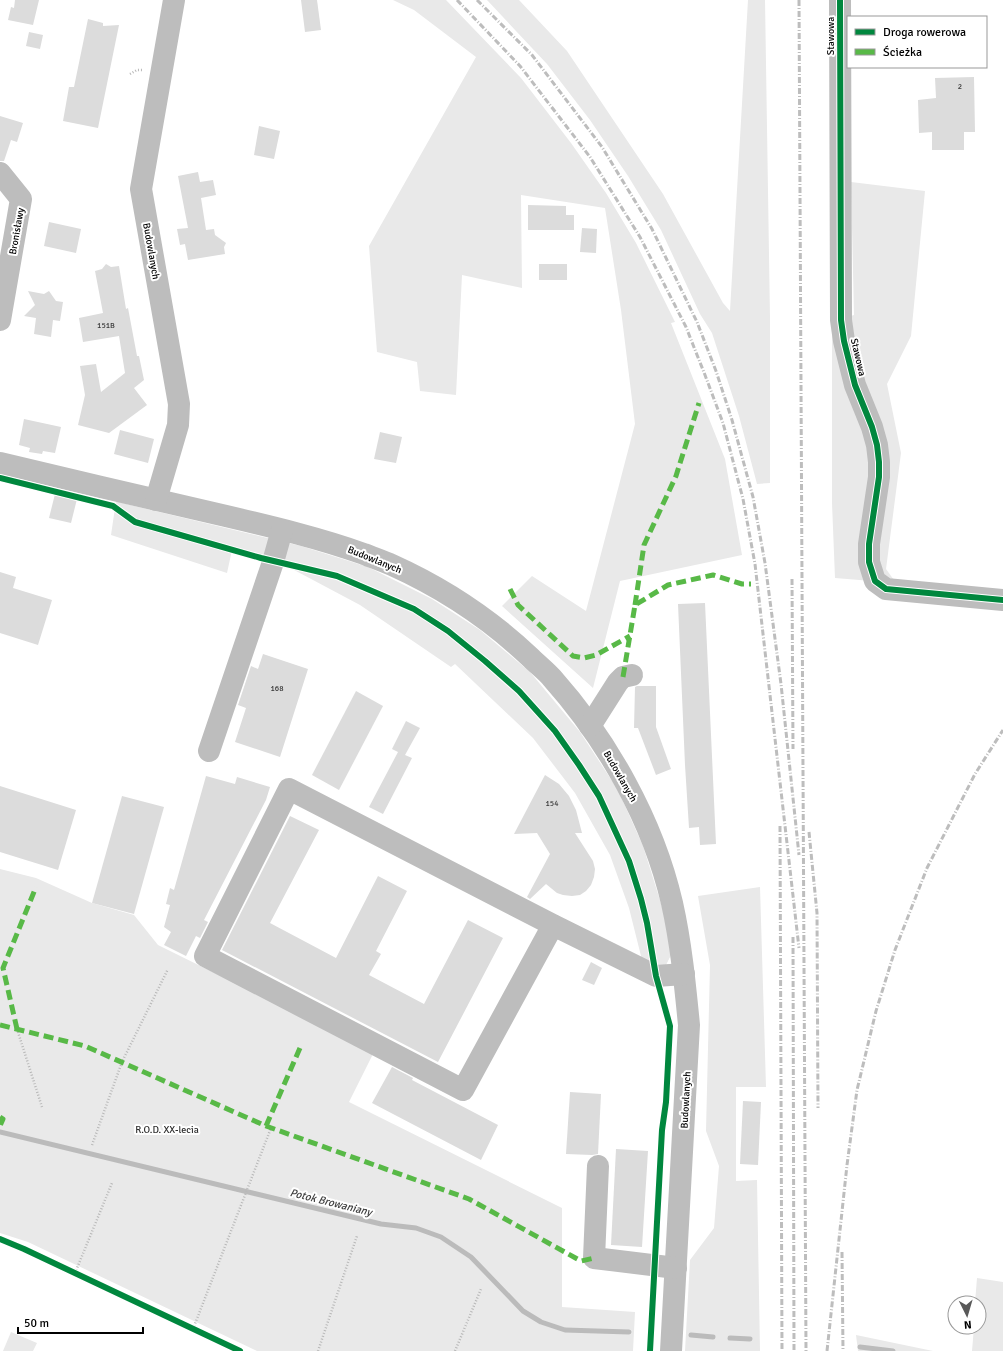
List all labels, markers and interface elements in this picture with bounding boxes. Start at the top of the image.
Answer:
legend [847,16,987,68]
street label: Stawowa [825,17,837,55]
text: Droga rowerowa [883,25,966,40]
text: Ścieżka [883,45,922,60]
house number: 2 [958,81,962,91]
street label: Bronisławy [7,207,27,256]
street label: Budowlanych [140,222,162,280]
house number: 151B [97,320,115,330]
street label: Stawowa [848,337,868,377]
street label: Budowlanych [346,544,403,576]
house number: 168 [271,683,283,693]
street label: Budowlanych [601,749,640,804]
house number: 154 [546,798,559,808]
street label: Budowlanych [679,1071,693,1129]
park label: R.O.D. XX-lecia [135,1124,199,1136]
water label: Potok Browaniany [289,1186,375,1219]
north arrow [947,1295,987,1335]
scale bar [18,1309,143,1335]
text: 50 m [24,1316,49,1331]
text: N [963,1318,972,1331]

